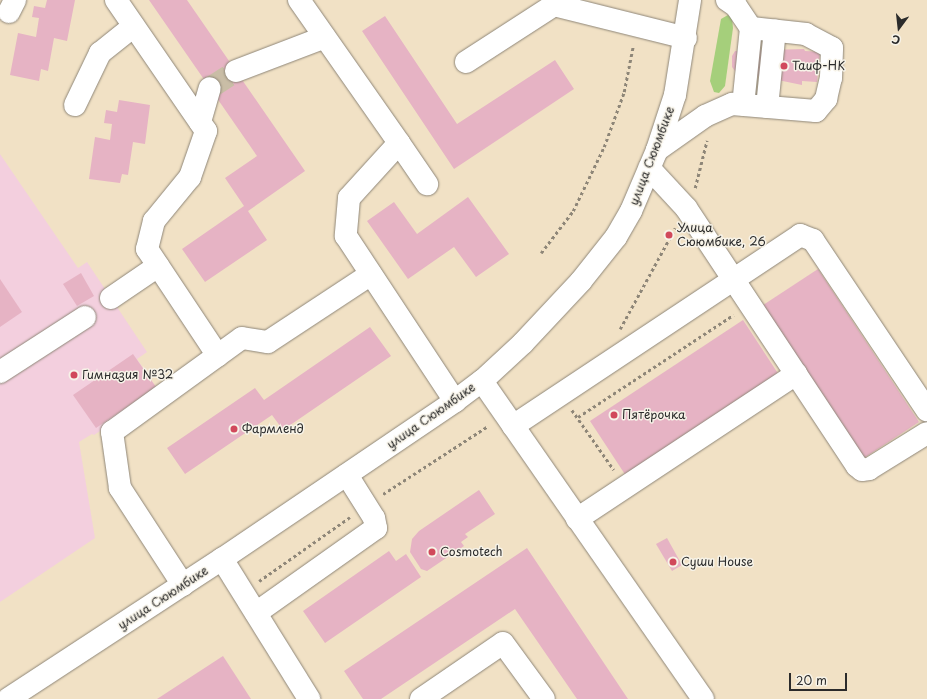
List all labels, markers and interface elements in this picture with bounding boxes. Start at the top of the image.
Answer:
north arrow [879,8,919,48]
text: С [890,31,902,49]
place label: Таиф-НК [792,59,845,73]
marker: Таиф-НК [779,61,789,71]
street label: улица Сююмбике [626,104,678,208]
place label: Улица Сююмбике, 26 [677,221,766,249]
marker: Улица Сююмбике, 26 [664,230,674,240]
place label: Гимназия №32 [82,368,173,382]
marker: Гимназия №32 [69,370,79,380]
street label: улица Сююмбике [384,380,478,452]
place label: Пятёрочка [622,408,685,422]
marker: Пятёрочка [609,410,619,420]
place label: Фармленд [242,422,304,436]
marker: Фармленд [229,424,239,434]
place label: Cosmotech [440,545,503,559]
marker: Cosmotech [427,547,437,557]
place label: Суши House [681,555,753,569]
marker: Суши House [668,557,678,567]
street label: улица Сююмбике [115,563,211,633]
scale bar [791,665,849,691]
text: 20 m [796,671,827,689]

